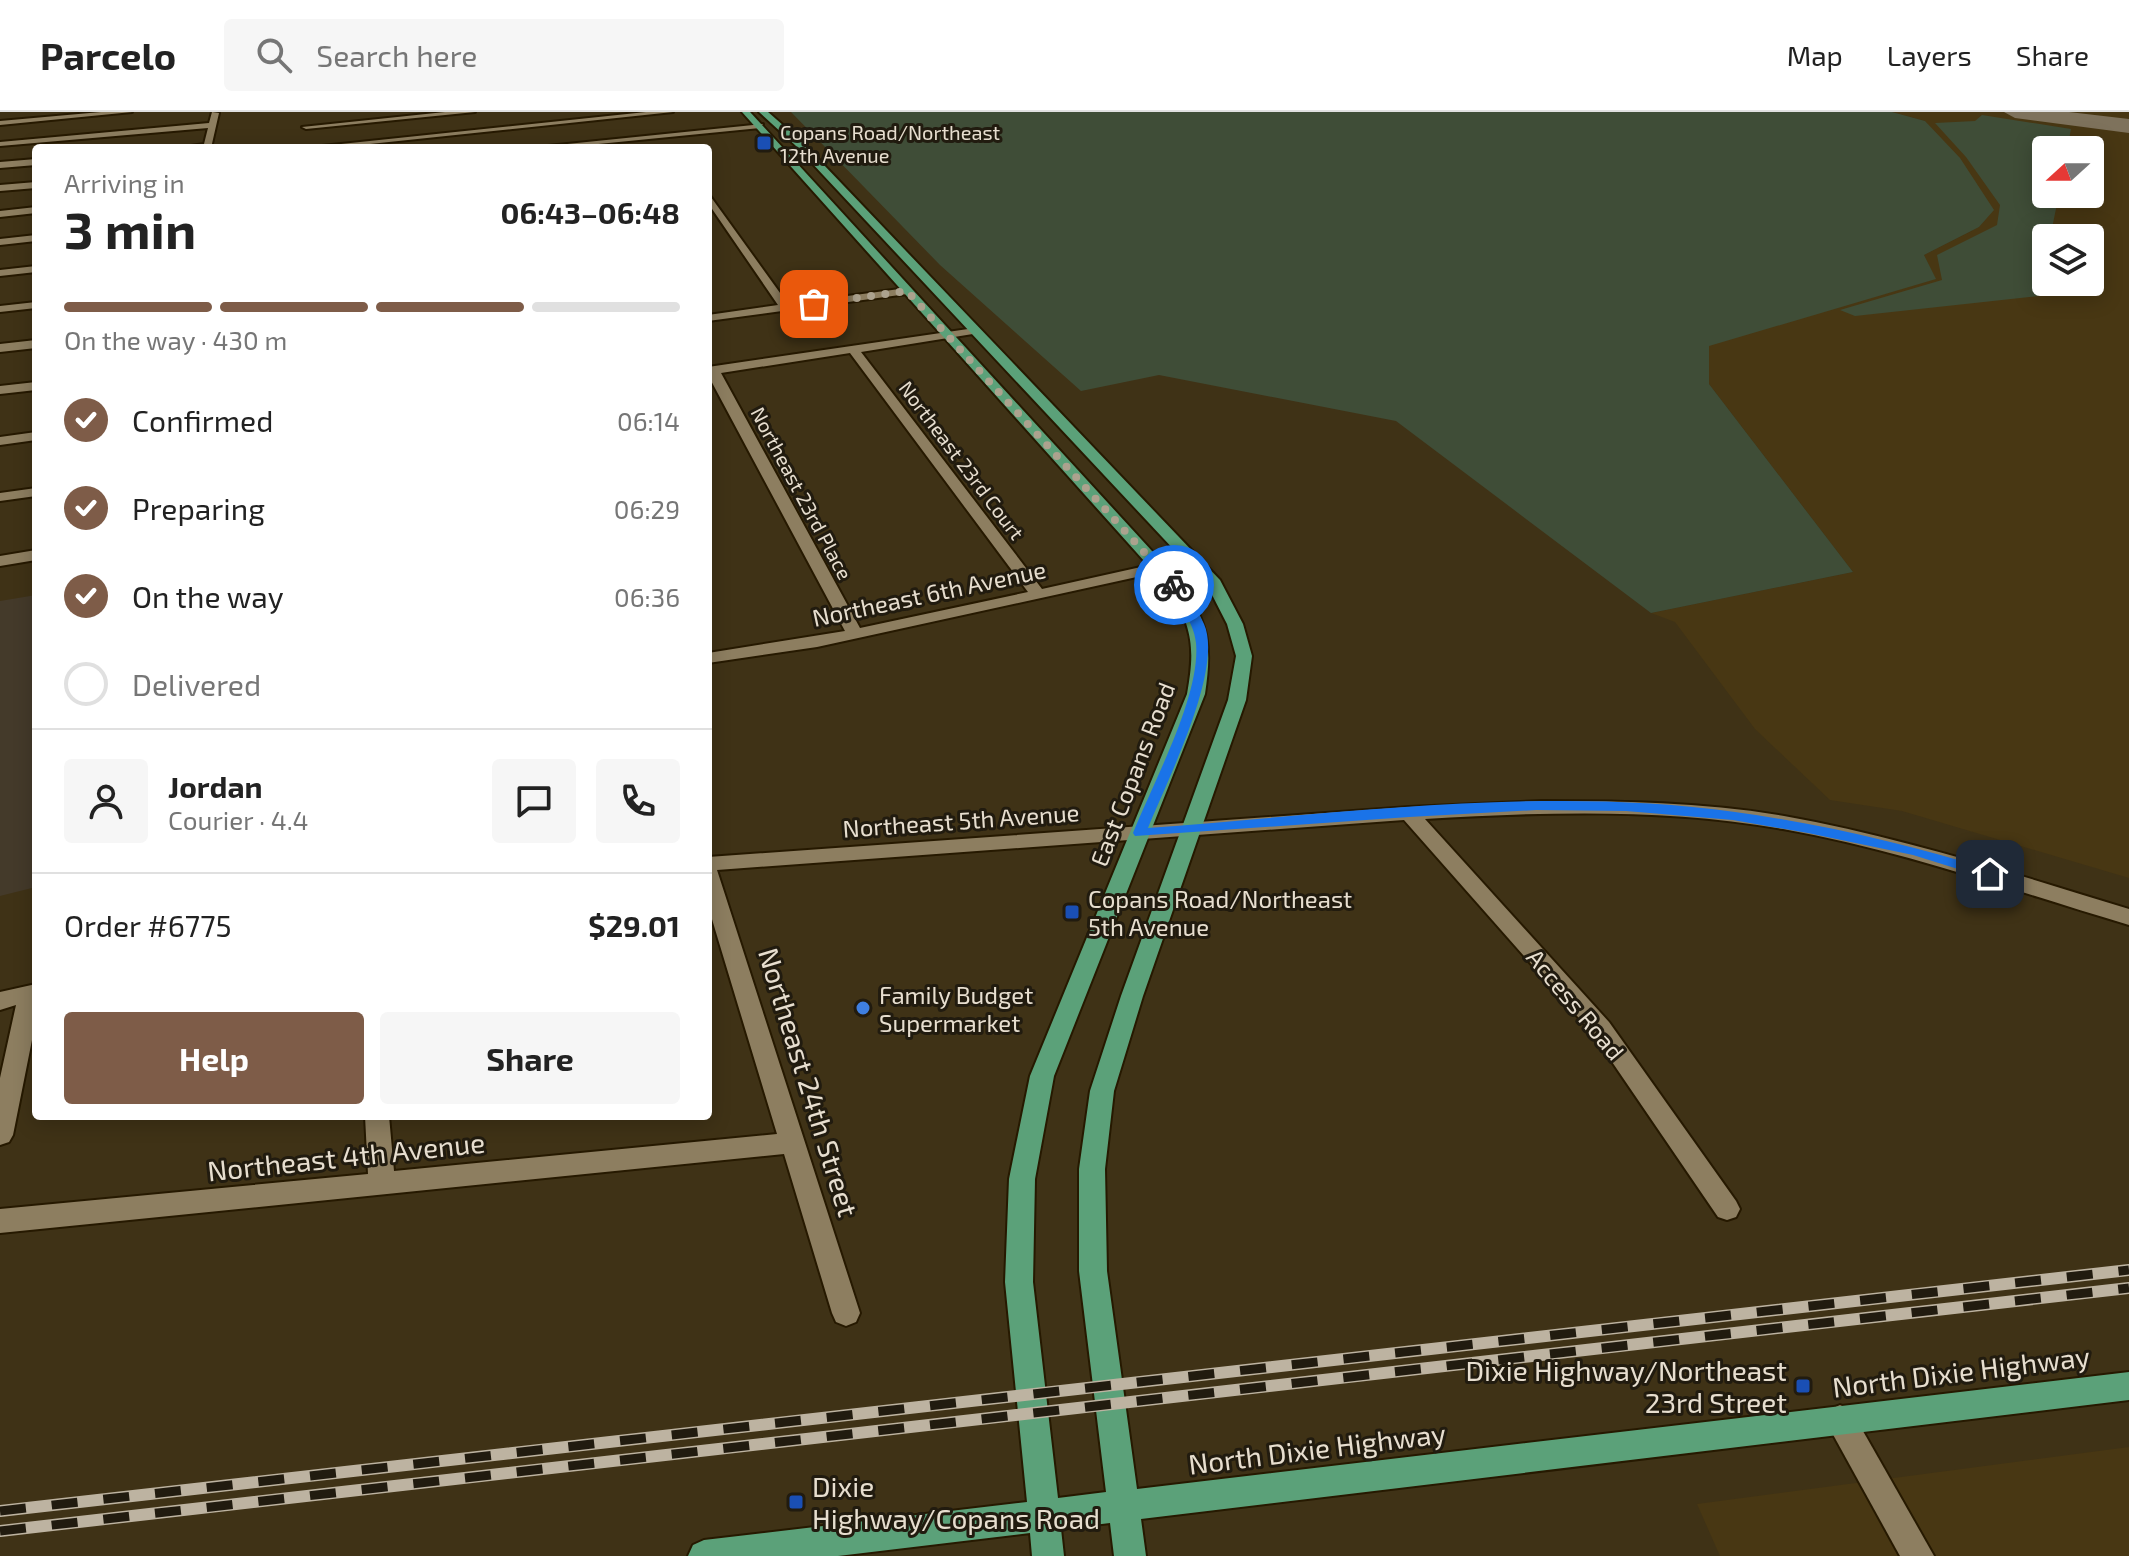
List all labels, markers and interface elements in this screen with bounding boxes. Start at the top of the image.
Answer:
search box [224,19,784,91]
text: Parcelo [40,32,176,78]
icon: search [252,33,296,77]
text: Search here [316,37,477,73]
text: Map [1787,38,1843,72]
text: Layers [1887,38,1972,72]
text: Share [2016,38,2089,72]
place label: Copans Road/Northeast 12th Avenue [780,120,1001,167]
marker: Copans Road/Northeast 12th Avenue [755,134,773,152]
north arrow [2032,136,2104,208]
map controls [2032,136,2104,296]
text: Arriving in [64,167,185,198]
text: 06:43–06:48 [501,194,680,230]
text: 3 min [64,197,196,259]
button: layers [2032,224,2104,296]
pin [780,270,848,338]
icon: bag [792,282,836,326]
text: On the way · 430 m [64,324,287,355]
street label: Northeast 23rd Court [894,376,1030,544]
icon: check [64,398,108,442]
text: Confirmed [132,402,273,438]
street label: Northeast 23rd Place [746,403,858,583]
text: 06:14 [617,405,680,436]
icon: check [64,486,108,530]
text: Preparing [132,490,265,526]
text: 06:29 [614,493,680,524]
courier [1134,545,1214,625]
street label: Northeast 6th Avenue [810,554,1048,632]
icon: bike [1152,563,1196,607]
icon: check [64,574,108,618]
text: On the way [132,578,284,614]
text: 06:36 [614,581,680,612]
text: Delivered [132,666,261,702]
street label: East Copans Road [1084,678,1180,870]
button: person [64,759,148,843]
button: chat [492,759,576,843]
button: phone [596,759,680,843]
text: Jordan [168,768,263,804]
street label: Northeast 5th Avenue [842,797,1080,843]
text: Courier · 4.4 [168,804,309,835]
pin [1956,840,2024,908]
icon: home [1968,852,2012,896]
place label: Copans Road/Northeast 5th Avenue [1088,884,1352,941]
marker: Copans Road/Northeast 5th Avenue [1063,903,1081,921]
text: Order #6775 [64,907,232,943]
text: $29.01 [588,907,680,943]
street label: Northeast 24th Street [752,943,866,1221]
street label: Access Road [1521,943,1631,1065]
place label: Family Budget Supermarket [879,980,1033,1037]
marker: Family Budget Supermarket [854,999,872,1017]
button: Help [64,1012,364,1104]
button: Share [380,1012,680,1104]
street label: Northeast 4th Avenue [206,1125,486,1187]
street label: North Dixie Highway [1830,1338,2092,1404]
place label: Dixie Highway/Northeast 23rd Street [1466,1353,1787,1419]
marker: Dixie Highway/Northeast 23rd Street [1794,1377,1812,1395]
street label: North Dixie Highway [1186,1415,1448,1481]
place label: Dixie Highway/Copans Road [812,1469,1100,1535]
marker: Dixie Highway/Copans Road [787,1493,805,1511]

